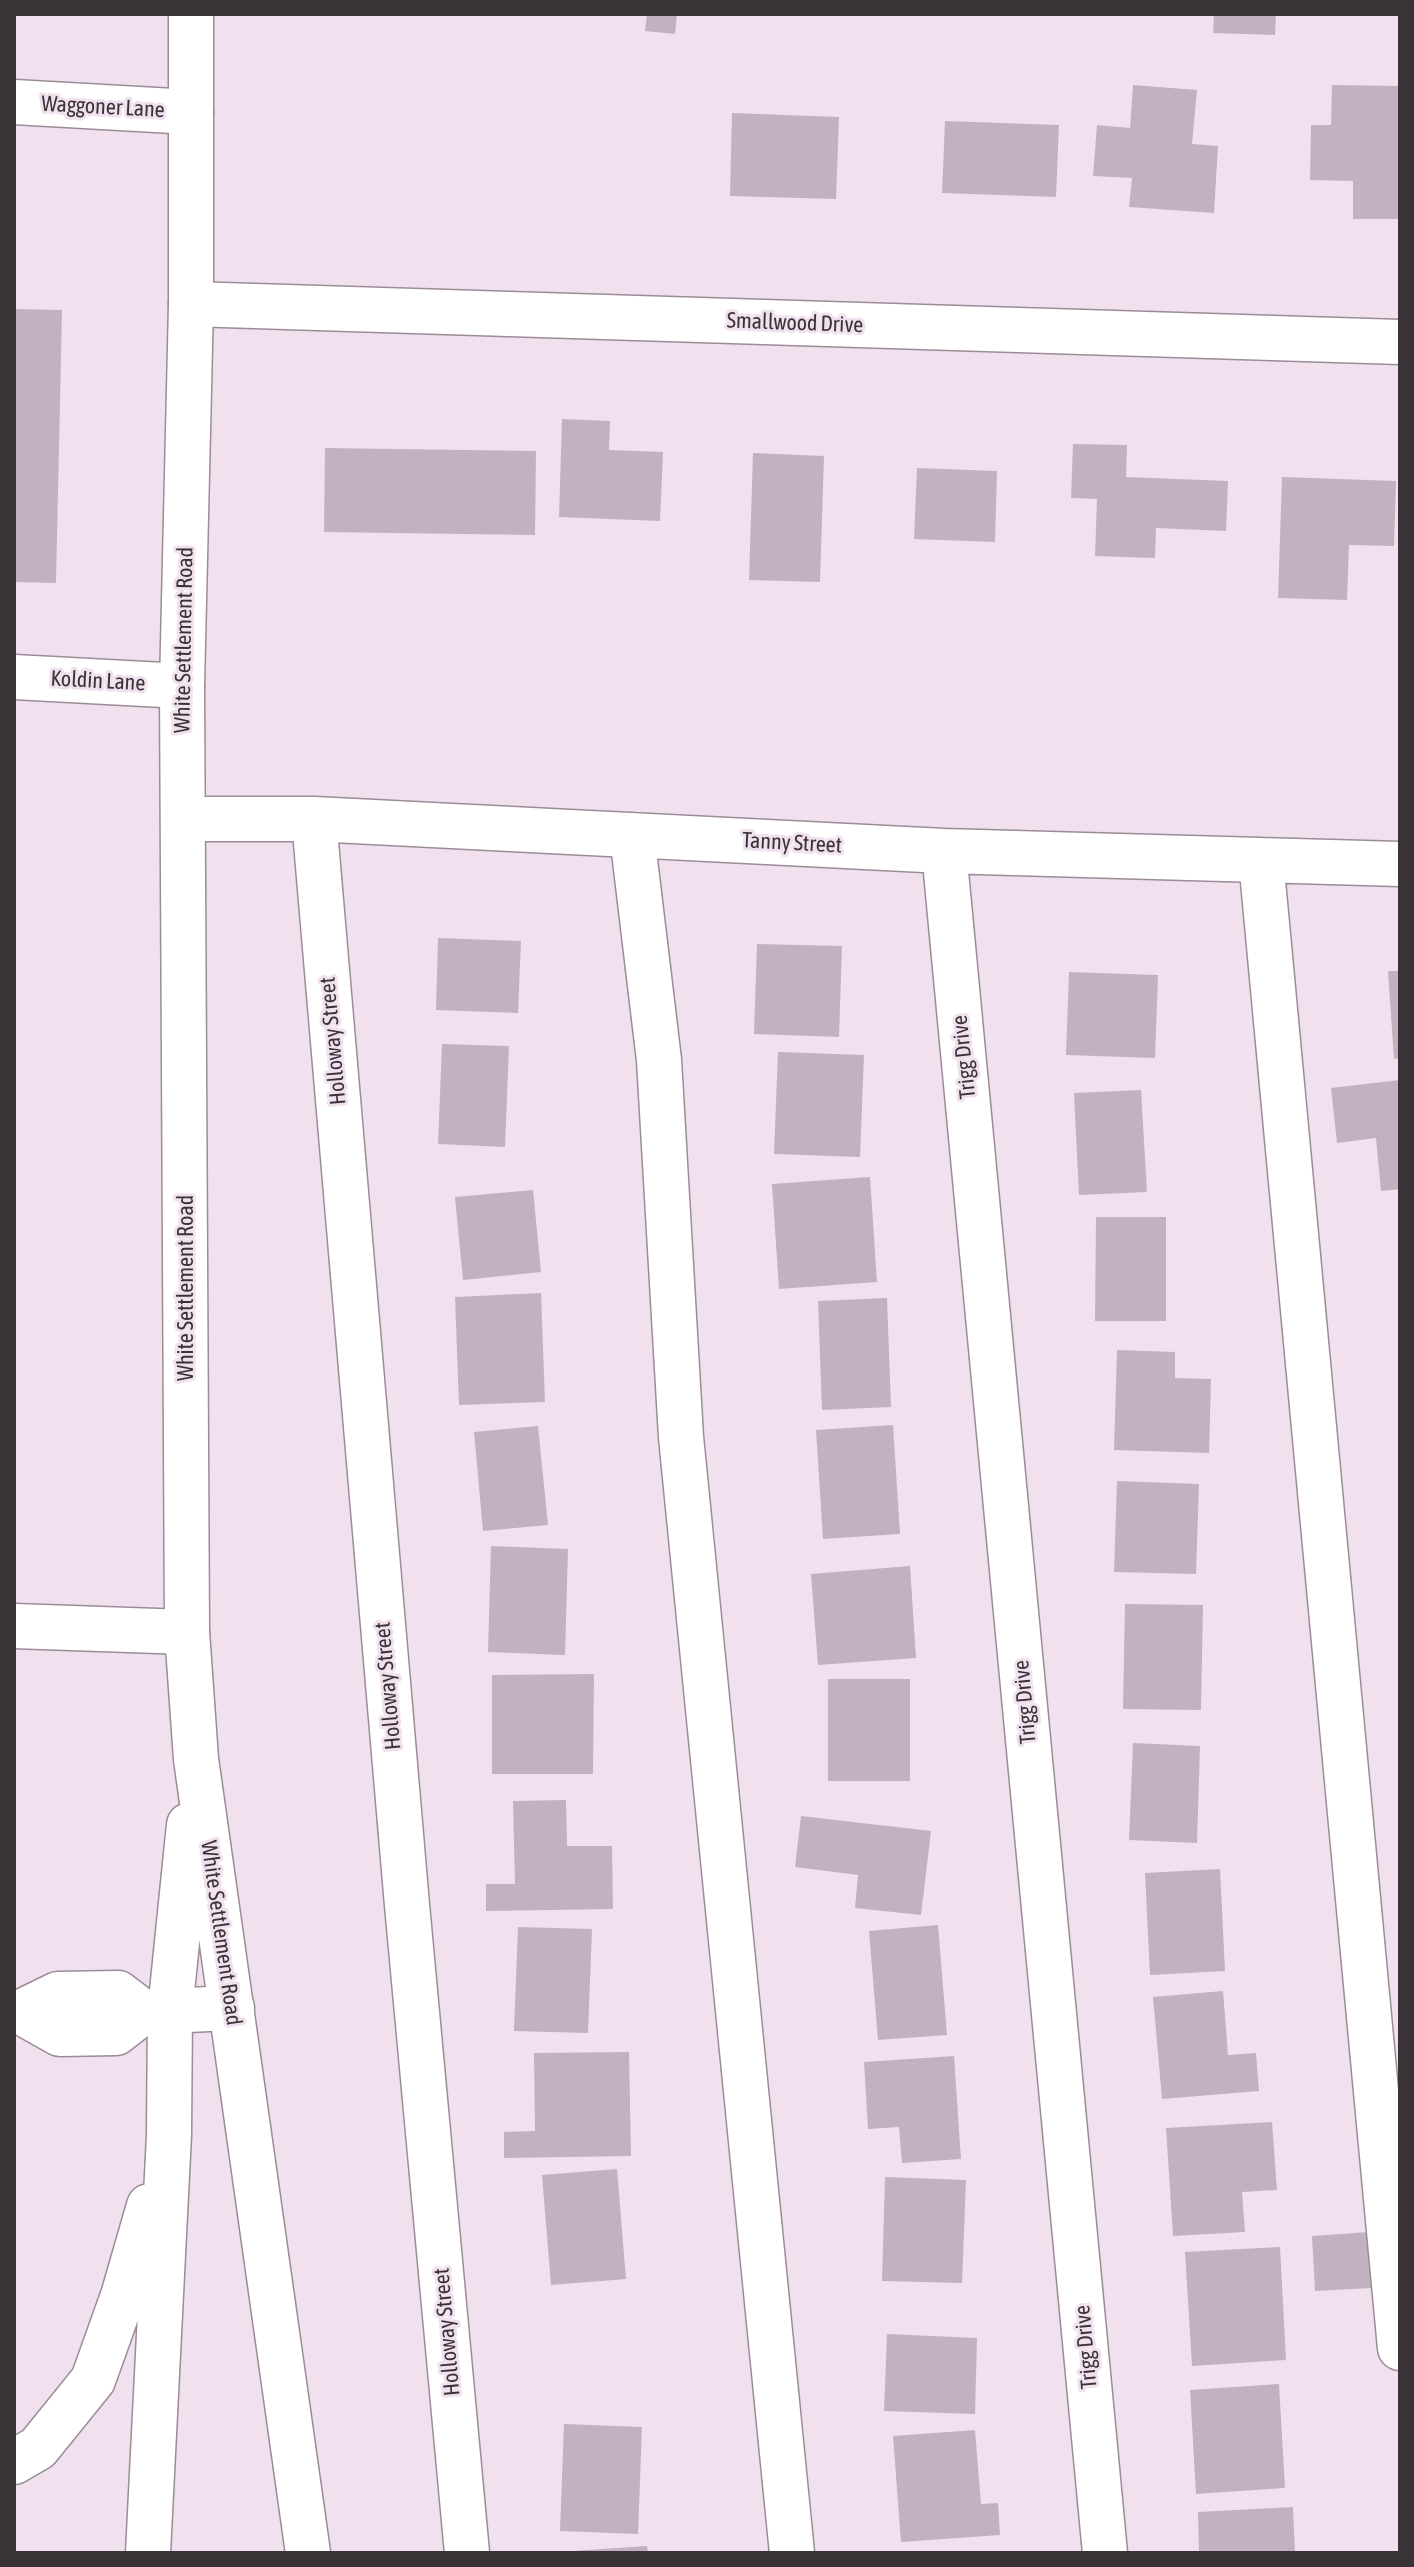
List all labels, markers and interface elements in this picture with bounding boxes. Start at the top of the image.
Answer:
street label: Waggoner Lane [41,91,165,123]
street label: Smallwood Drive [726,307,864,339]
street label: White Settlement Road [169,547,199,733]
street label: Koldin Lane [50,665,146,697]
street label: Tanny Street [741,827,843,859]
street label: Holloway Street [314,976,352,1106]
street label: Trigg Drive [946,1014,982,1100]
street label: White Settlement Road [173,1195,199,1381]
street label: Holloway Street [369,1621,407,1751]
street label: Trigg Drive [1008,1659,1042,1745]
street label: White Settlement Road [195,1839,247,2027]
street label: Holloway Street [428,2267,466,2397]
street label: Trigg Drive [1069,2304,1103,2390]

